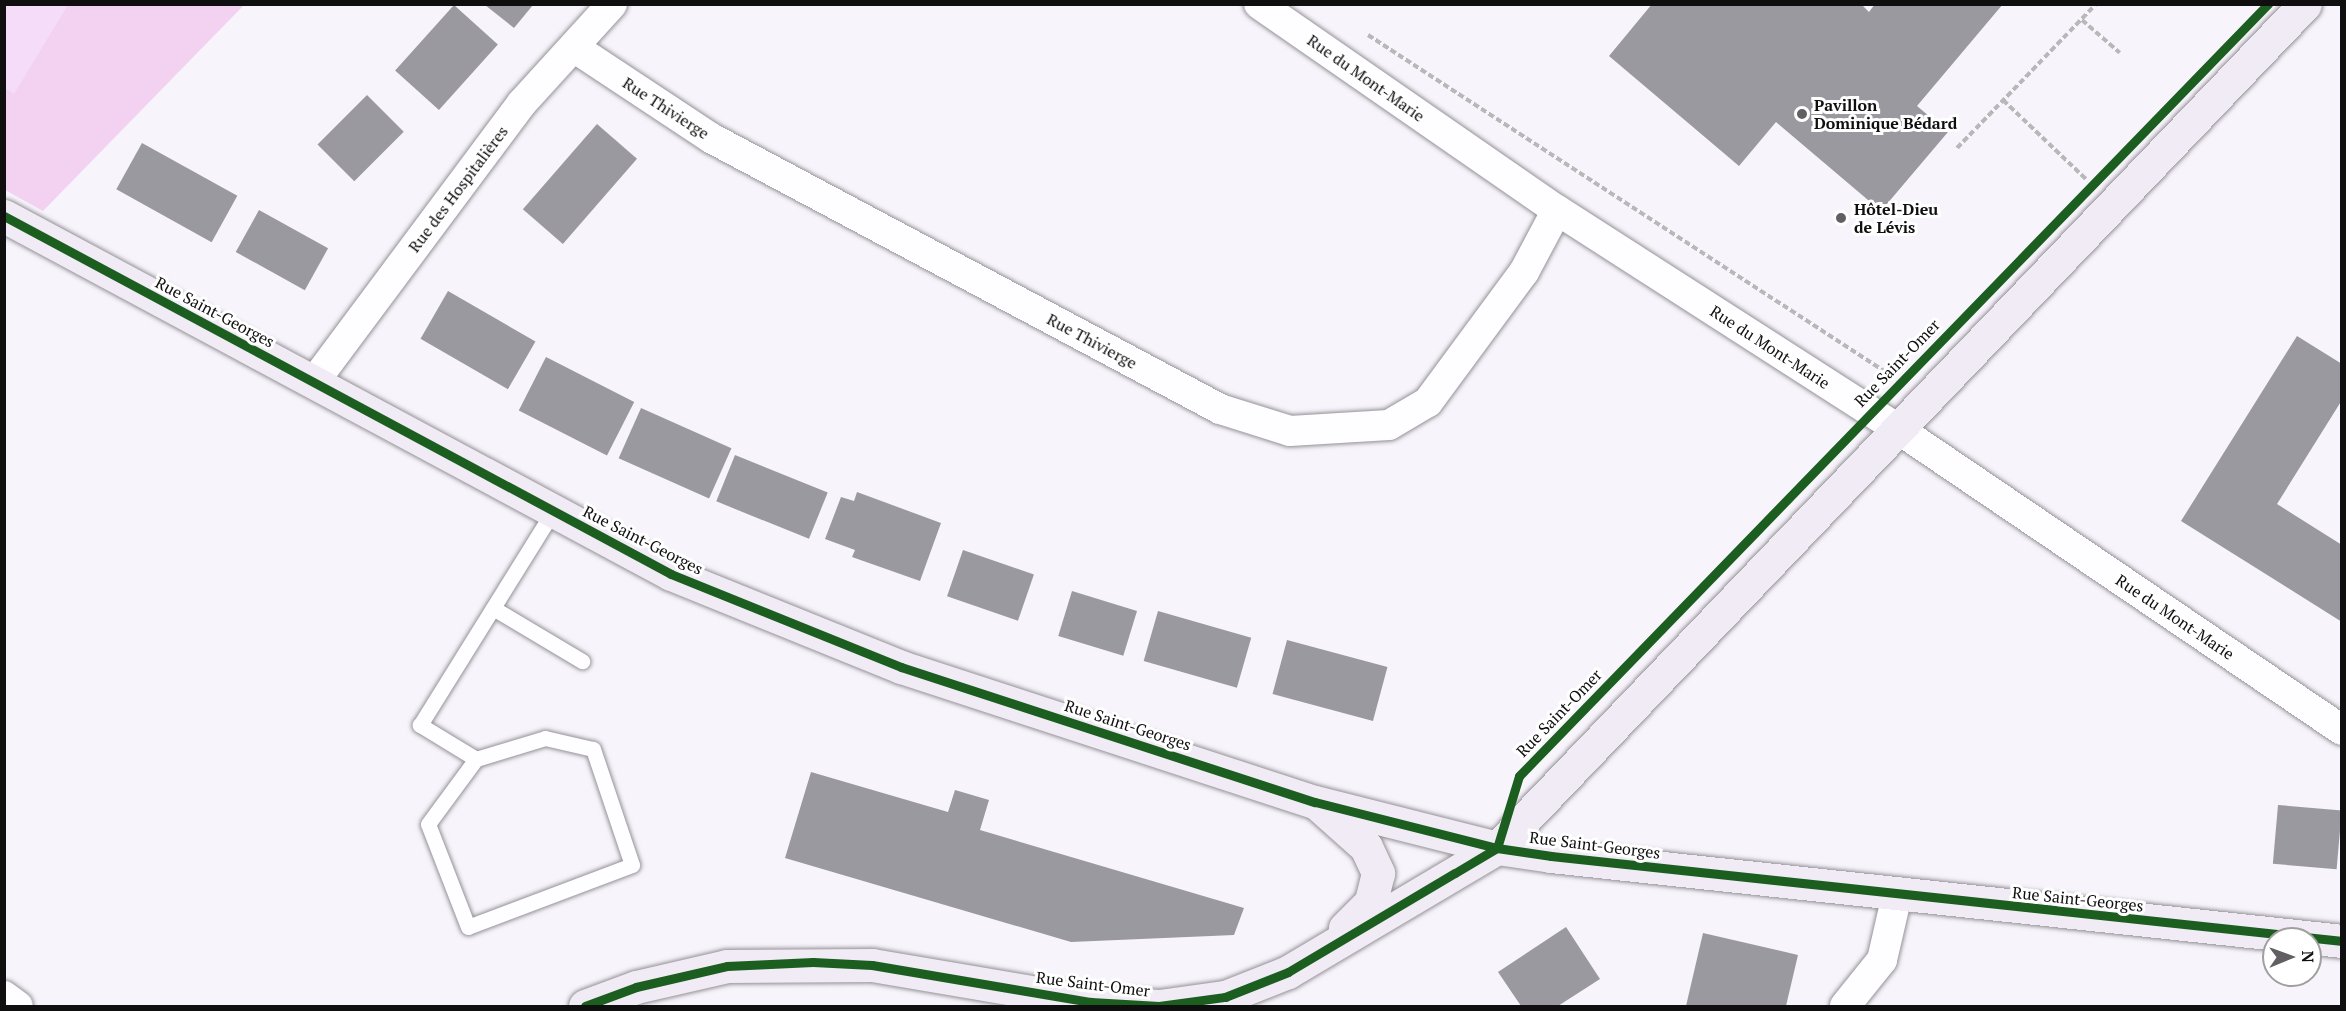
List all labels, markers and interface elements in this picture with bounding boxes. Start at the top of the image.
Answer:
street label: Rue du Mont-Marie [1304,30,1428,126]
street label: Rue Thivierge [619,73,713,143]
place label: Pavillon Dominique Bédard [1814,95,1957,133]
marker: Pavillon Dominique Bédard [1795,107,1809,121]
street label: Rue des Hospitalières [404,122,512,256]
place label: Hôtel-Dieu de Lévis [1854,199,1938,237]
marker: Hôtel-Dieu de Lévis [1832,209,1850,227]
street label: Rue Saint-Georges [152,273,278,351]
street label: Rue du Mont-Marie [1707,301,1833,393]
street label: Rue Thivierge [1044,309,1140,373]
street label: Rue Saint-Omer [1850,315,1944,411]
street label: Rue Saint-Georges [580,502,706,578]
street label: Rue du Mont-Marie [2112,570,2238,664]
street label: Rue Saint-Omer [1512,665,1606,761]
street label: Rue Saint-Georges [1062,696,1194,754]
street label: Rue Saint-Georges [1528,827,1662,863]
street label: Rue Saint-Georges [2011,883,2145,915]
north arrow [2262,927,2322,987]
text: N [2297,950,2319,963]
street label: Rue Saint-Omer [1035,968,1151,1000]

